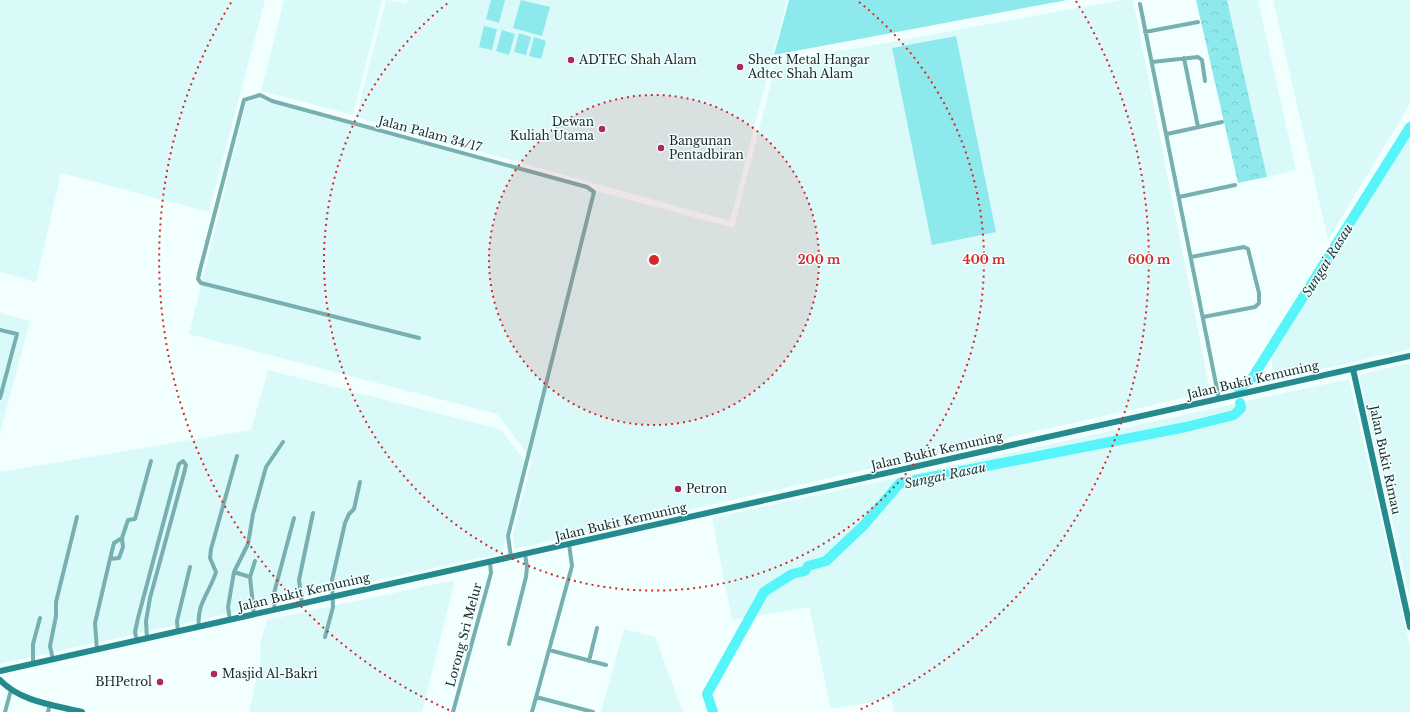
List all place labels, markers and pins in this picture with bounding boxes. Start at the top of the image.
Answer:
place label: ADTEC Shah Alam [578,52,697,67]
place label: Sheet Metal Hangar Adtec Shah Alam [747,52,870,81]
marker: ADTEC Shah Alam [566,55,576,65]
marker: Sheet Metal Hangar Adtec Shah Alam [735,62,745,72]
place label: Dewan Kuliah Utama [510,114,594,143]
marker: Dewan Kuliah Utama [597,124,607,134]
place label: Bangunan Pentadbiran [669,133,744,162]
marker: Bangunan Pentadbiran [656,143,666,153]
centre of rings [647,253,661,267]
place label: Petron [686,481,727,496]
marker: Petron [673,484,683,494]
place label: Masjid Al-Bakri [222,666,318,681]
marker: Masjid Al-Bakri [209,669,219,679]
place label: BHPetrol [95,674,152,689]
marker: BHPetrol [155,677,165,687]

